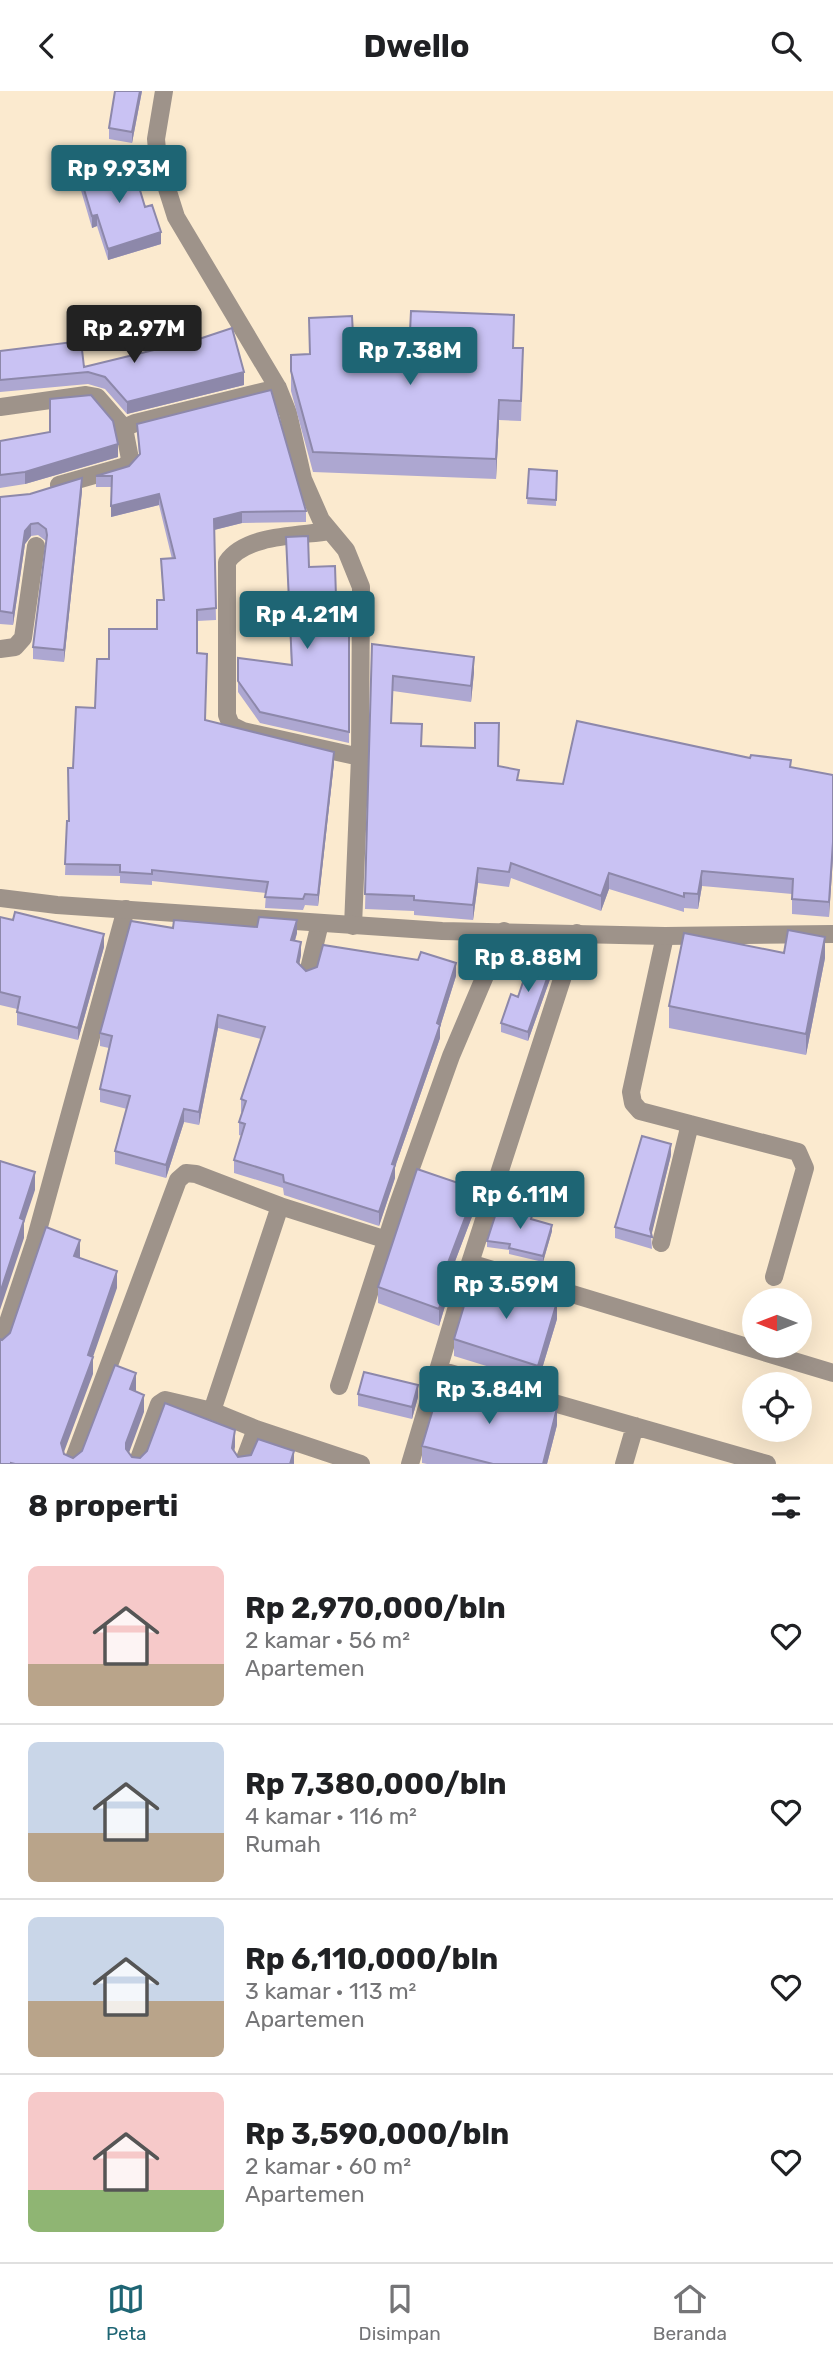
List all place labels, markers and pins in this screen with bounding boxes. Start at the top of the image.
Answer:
pin: Rp 9.93M [47,145,191,205]
pin: Rp 2.97M [62,306,206,365]
pin: Rp 7.38M [338,327,482,387]
pin: Rp 4.21M [235,591,379,651]
pin: Rp 8.88M [456,935,600,994]
pin: Rp 6.11M [448,1171,592,1231]
pin: Rp 3.59M [434,1261,578,1321]
pin: Rp 3.84M [417,1367,561,1426]

